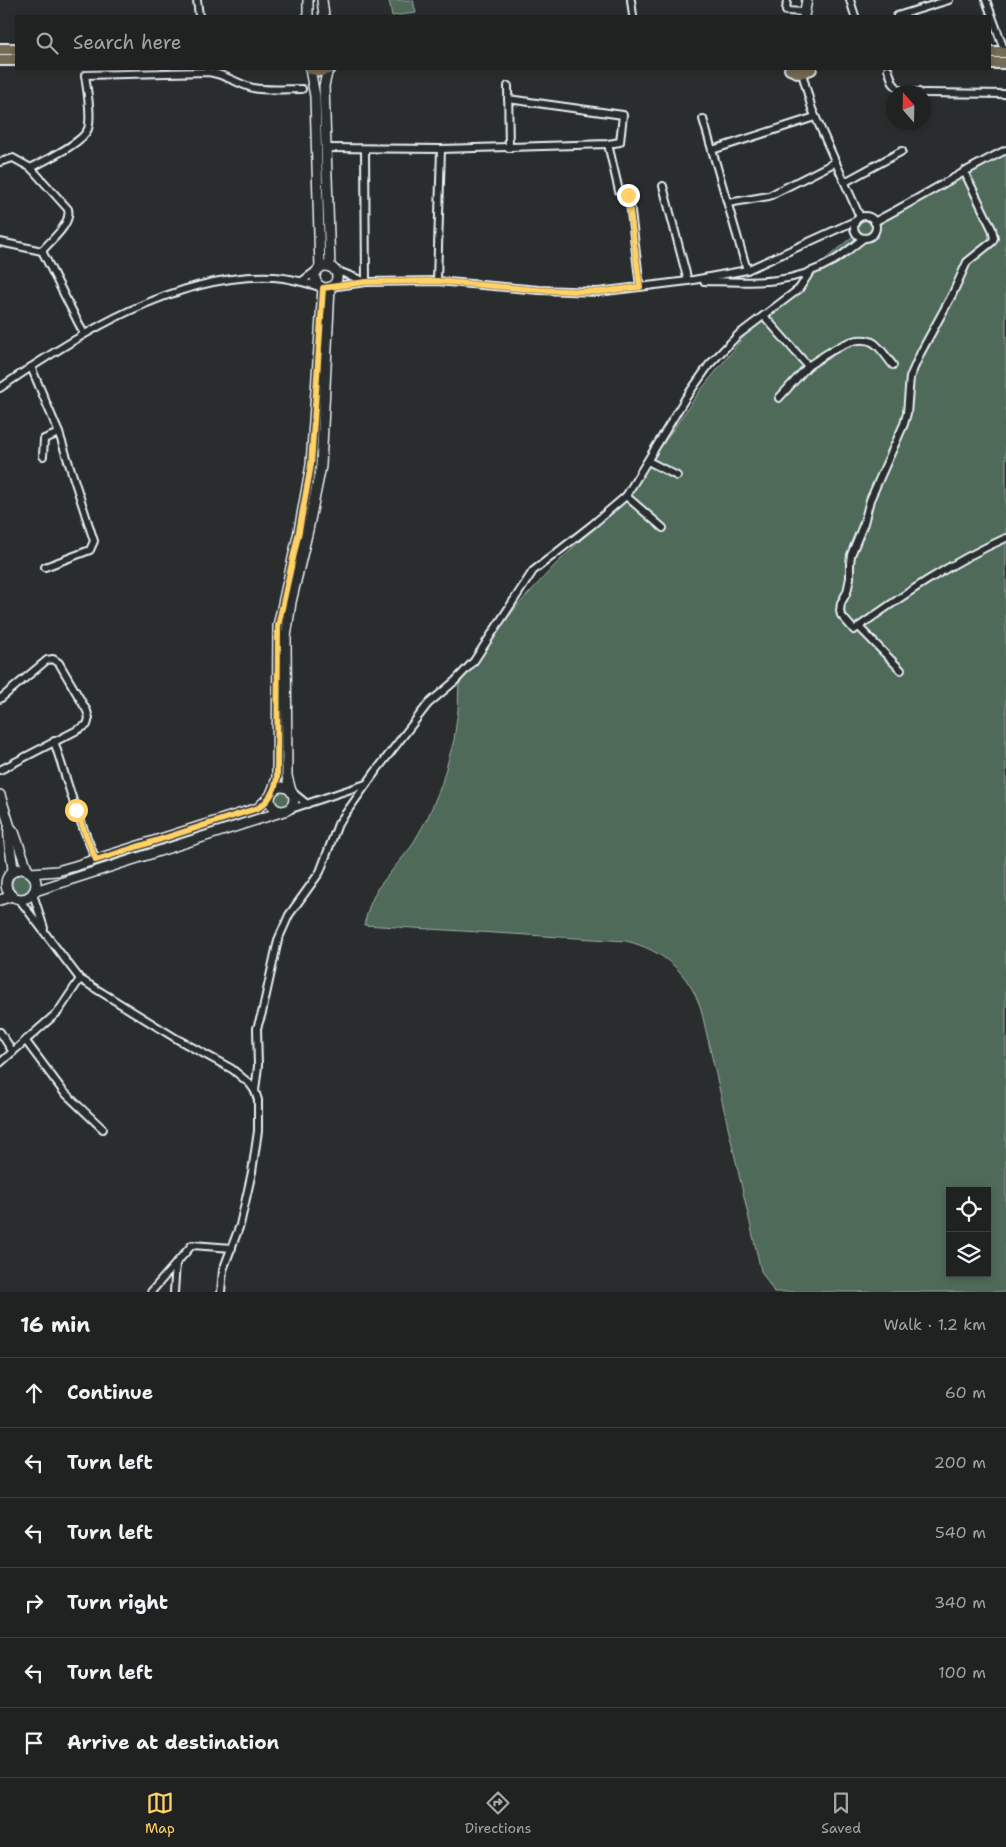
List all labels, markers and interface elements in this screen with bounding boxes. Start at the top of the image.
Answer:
search box [15,15,991,70]
icon: search [33,29,61,57]
text: Search here [73,30,182,55]
north arrow [886,85,931,130]
route end [617,184,640,207]
route start [65,799,88,822]
map controls [946,1187,991,1277]
button: locate [946,1187,991,1232]
button: layers [946,1232,991,1277]
text: 16 min [20,1311,90,1339]
text: Walk · 1.2 km [884,1314,986,1335]
icon: ahead [20,1379,48,1407]
text: Continue [67,1380,153,1405]
text: 60 m [945,1382,986,1403]
icon: left [20,1449,48,1477]
text: Turn left [67,1450,153,1475]
text: 200 m [934,1452,986,1473]
icon: left [20,1519,48,1547]
text: Turn left [67,1520,153,1545]
text: 540 m [935,1522,986,1543]
icon: right [20,1589,48,1617]
text: Turn right [67,1590,168,1615]
text: 340 m [934,1592,986,1613]
icon: left [20,1659,48,1687]
text: Turn left [67,1660,153,1685]
text: 100 m [938,1662,986,1683]
icon: arrive [20,1729,48,1757]
text: Arrive at destination [67,1730,279,1755]
tab: Map [145,1789,175,1837]
tab: Directions [465,1789,531,1837]
tab: Saved [821,1789,861,1837]

